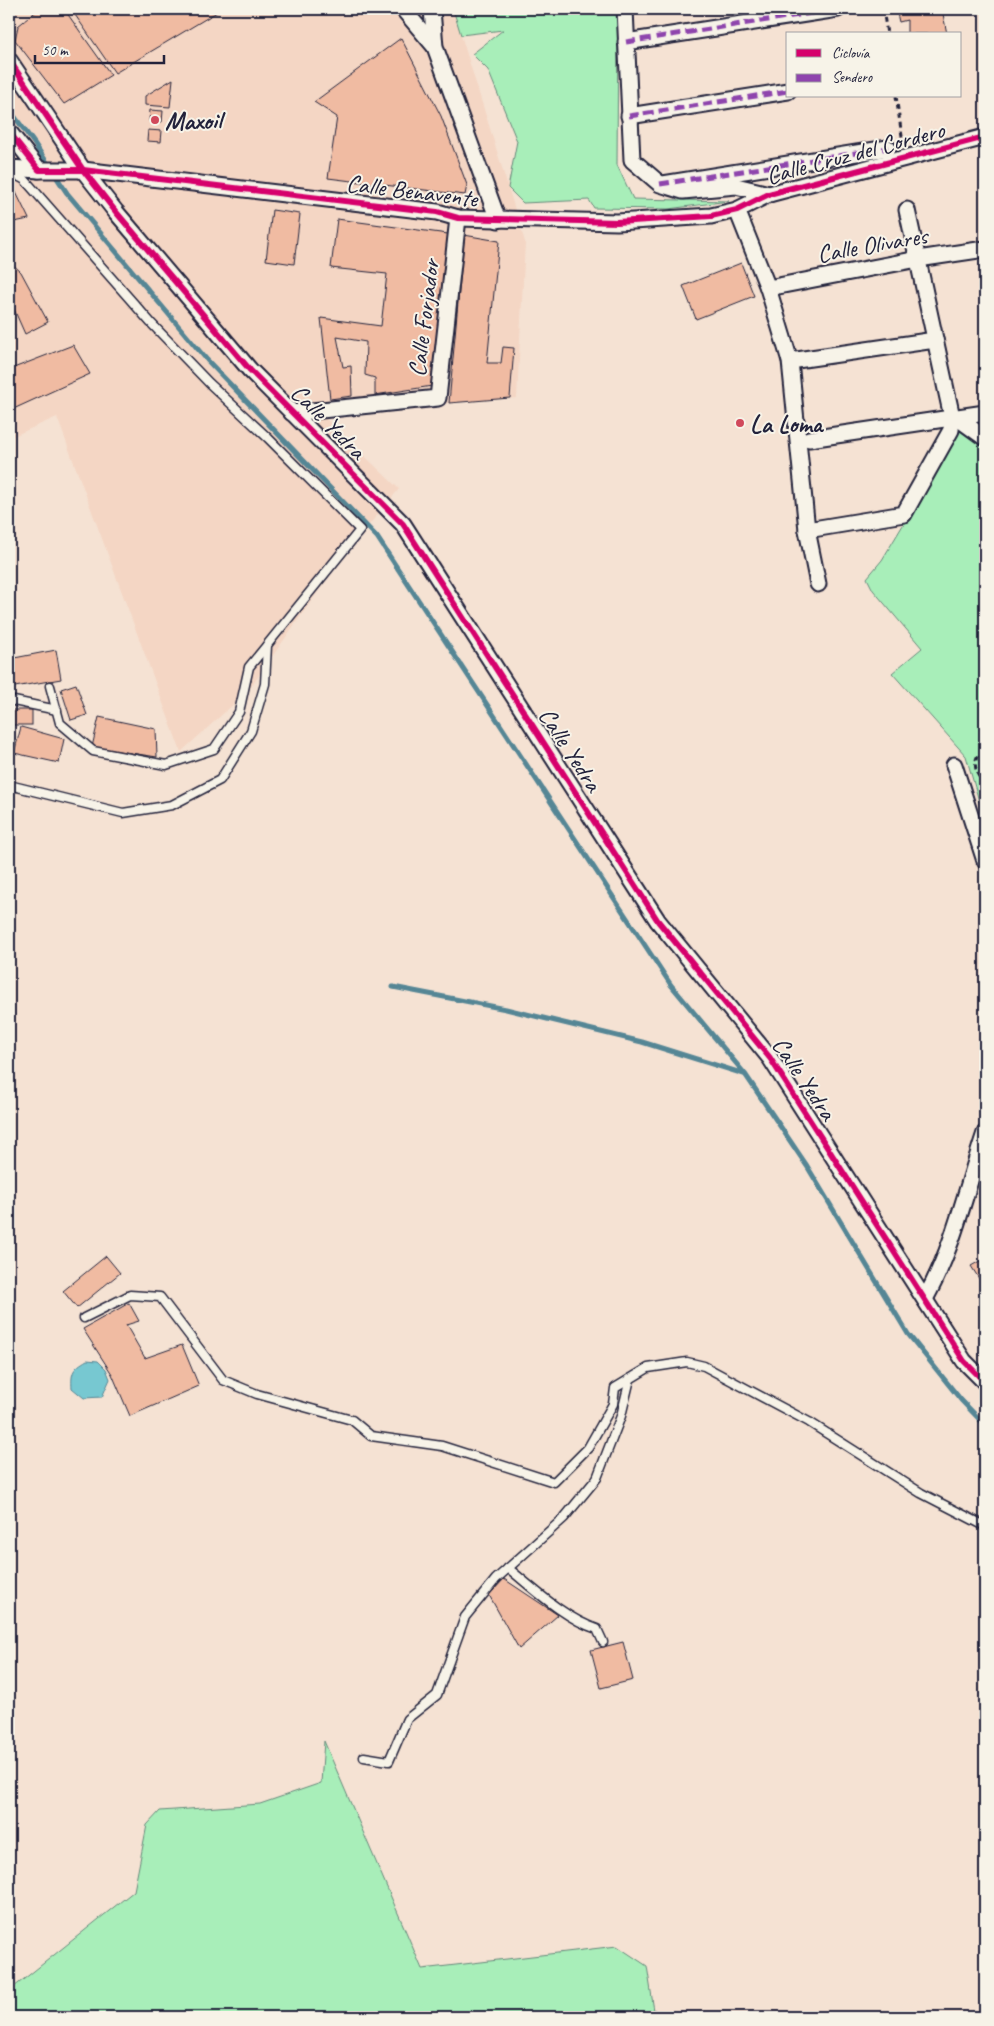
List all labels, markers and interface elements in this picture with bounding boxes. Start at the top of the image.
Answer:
scale bar [35,32,164,64]
legend [786,32,962,98]
text: 50 m [42,41,69,60]
text: Ciclovía [832,44,871,63]
text: Sendero [832,68,873,87]
place label: Maxoil [165,105,226,137]
street label: Calle Cruz del Cordero [763,113,949,192]
marker: Maxoil [149,114,161,126]
street label: Calle Benavente [344,167,481,215]
street label: Calle Olivares [815,219,932,270]
street label: Calle Forjador [401,256,447,379]
street label: Calle Yedra [284,377,374,468]
place label: La Loma [750,408,825,440]
marker: La Loma [734,417,746,429]
street label: Calle Yedra [531,701,610,799]
street label: Calle Yedra [765,1031,845,1128]

